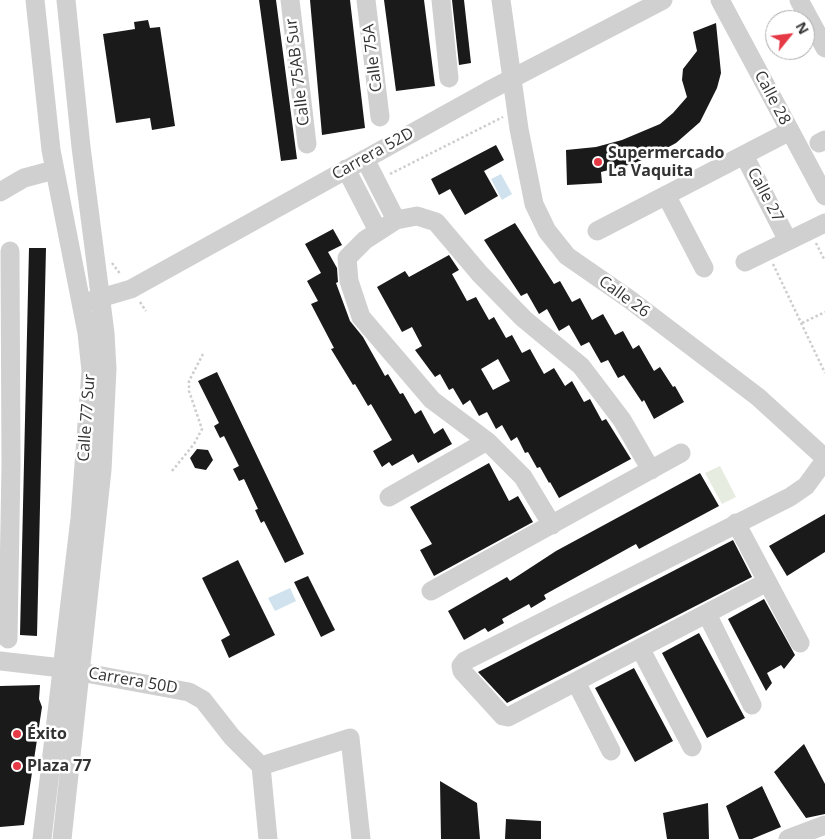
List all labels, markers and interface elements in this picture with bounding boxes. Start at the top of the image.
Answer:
north arrow [765,10,815,60]
street label: Calle 75AB Sur [282,17,314,127]
text: N [792,18,814,38]
street label: Calle 75A [359,23,387,93]
street label: Calle 28 [750,68,794,128]
street label: Carrera 52D [329,124,417,184]
place label: Supermercado La Vaquita [608,143,725,181]
marker: Supermercado La Vaquita [592,156,604,168]
street label: Calle 27 [743,165,787,225]
street label: Calle 26 [595,272,653,322]
street label: Calle 77 Sur [74,374,100,462]
street label: Carrera 50D [87,664,179,698]
place label: Éxito [27,724,67,744]
marker: Éxito [11,728,23,740]
place label: Plaza 77 [27,756,92,776]
marker: Plaza 77 [11,760,23,772]

